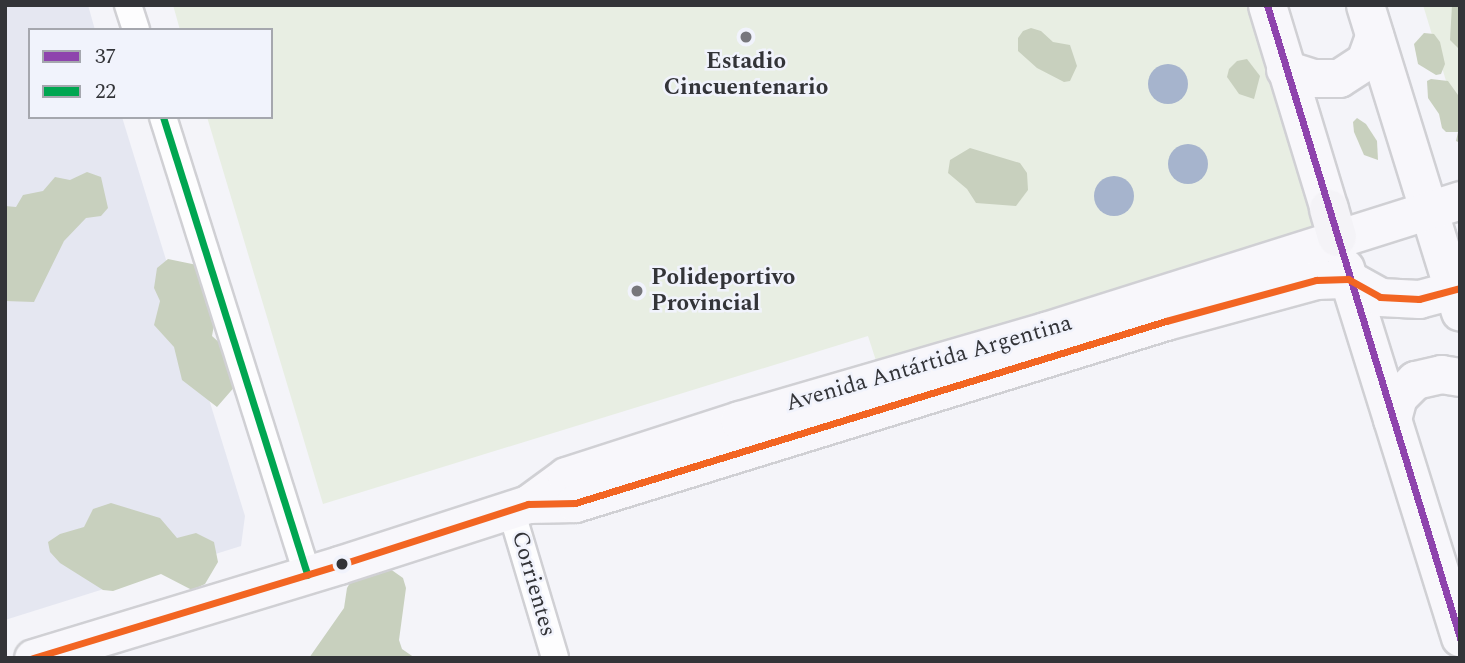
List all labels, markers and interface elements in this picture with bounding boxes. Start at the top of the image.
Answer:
legend [28,28,273,119]
marker: Estadio Cincuentenario [738,29,754,45]
text: 37 [95,41,116,73]
place label: Estadio Cincuentenario [664,48,828,102]
text: 22 [95,76,116,108]
place label: Polideportivo Provincial [651,264,795,318]
marker: Polideportivo Provincial [629,283,645,299]
street label: Avenida Antártida Argentina [783,310,1075,418]
street label: Corrientes [505,528,561,640]
unlabelled marker [335,557,349,571]

